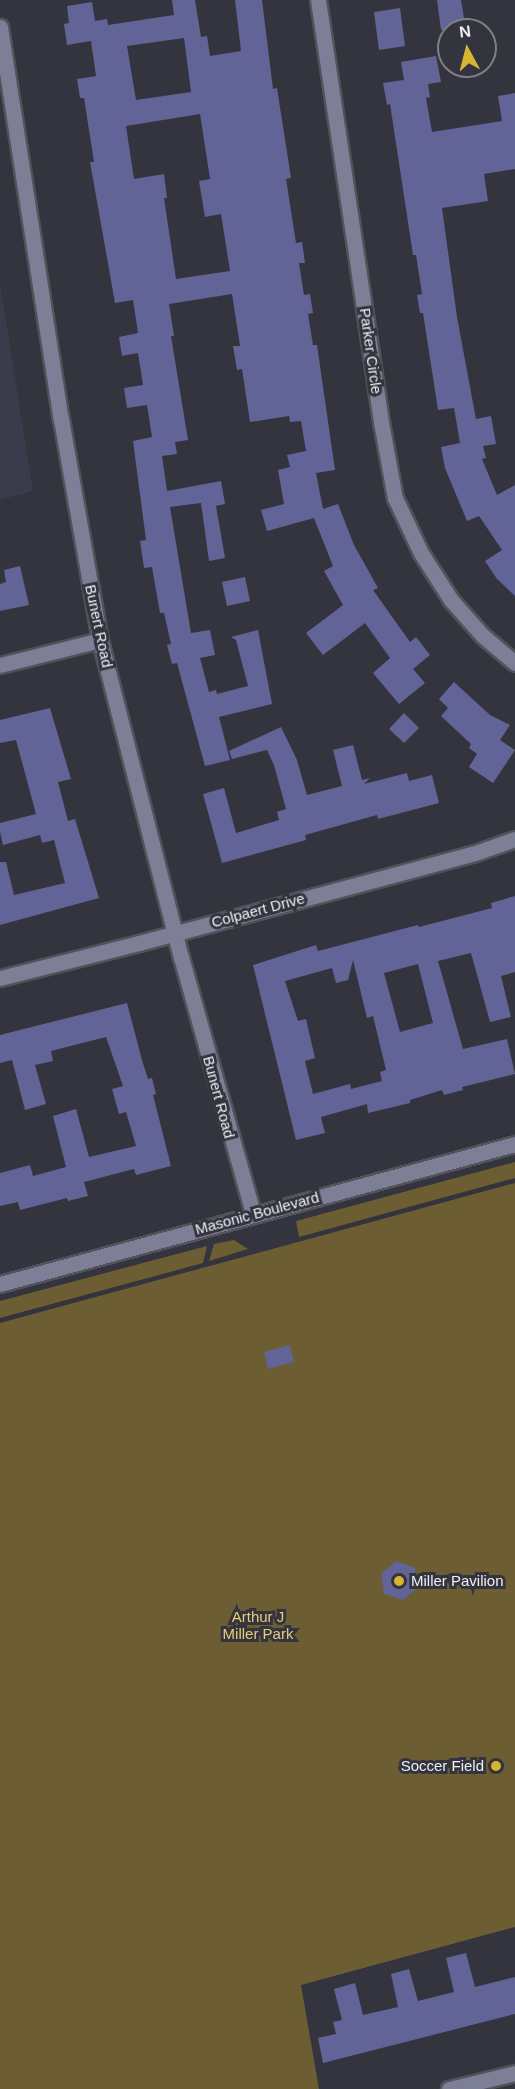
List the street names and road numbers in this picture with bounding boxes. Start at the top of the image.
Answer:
street label: Parker Circle [356,307,386,395]
street label: Bunert Road [81,583,117,669]
street label: Colpaert Drive [209,889,307,931]
street label: Bunert Road [199,1054,239,1140]
street label: Masonic Boulevard [193,1188,321,1238]

